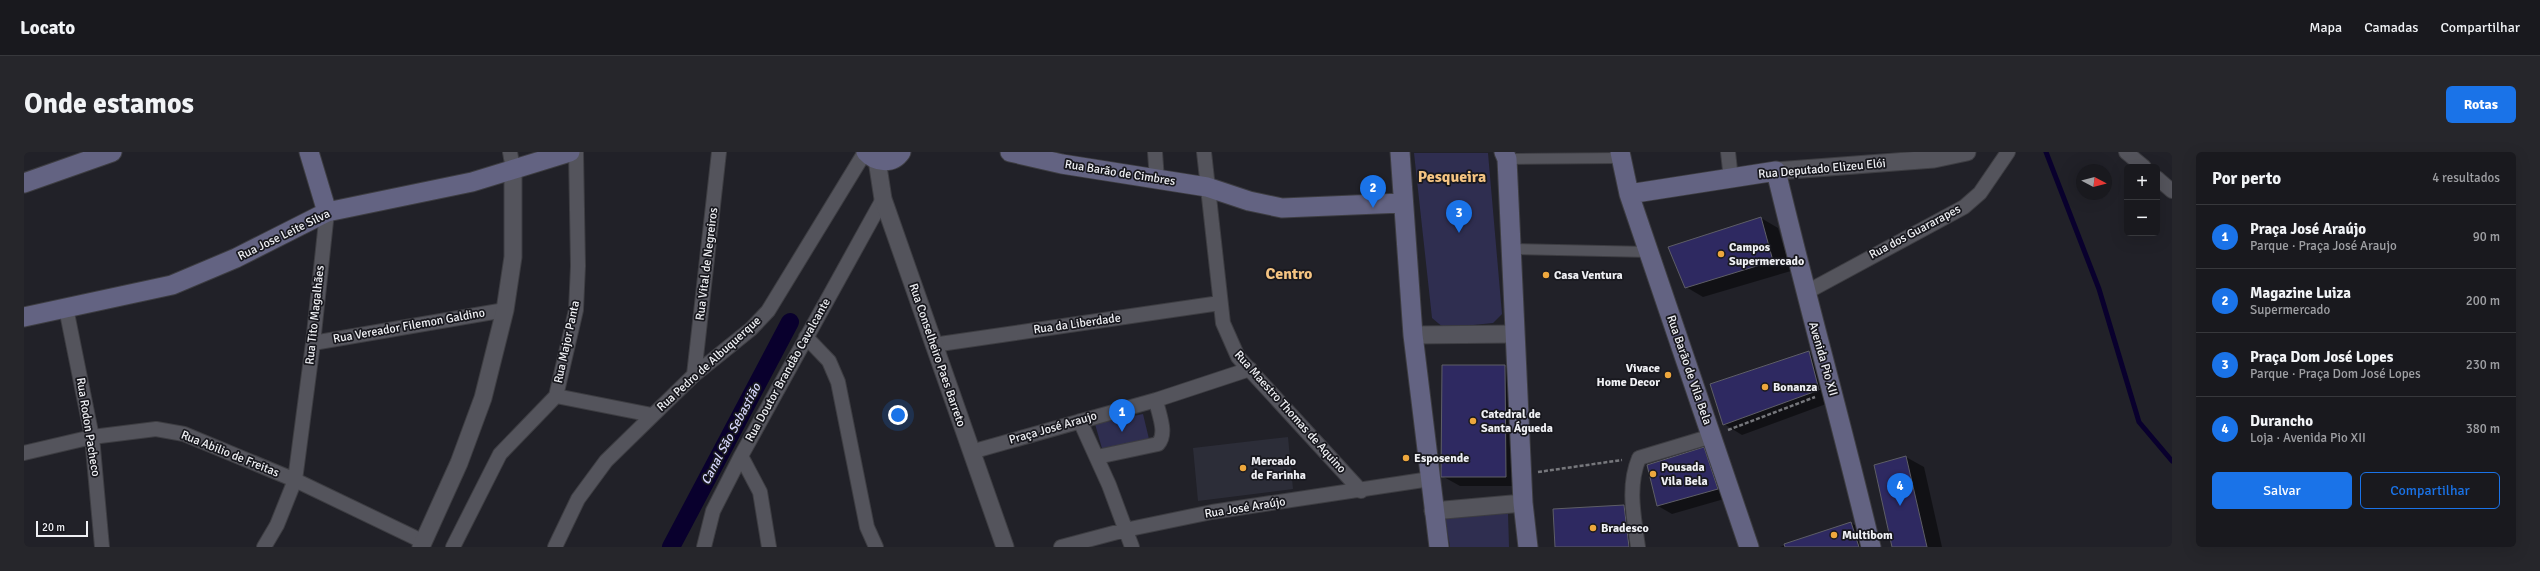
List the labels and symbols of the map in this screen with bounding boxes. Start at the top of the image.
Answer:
street label: Rua Deputado Elizeu Elói [1758,156,1886,182]
street label: Rua Barão de Cimbres [1064,157,1176,189]
north arrow [2076,164,2112,200]
district label: Pesqueira [1418,167,1486,187]
pin: 2 [1360,175,1386,208]
pin: 3 [1446,200,1472,233]
street label: Rua dos Guararapes [1867,202,1963,262]
street label: Rua Jose Leite Silva [236,206,332,264]
street label: Rua Vital de Negreiros [693,207,721,321]
place label: Campos Supermercado [1729,240,1804,269]
marker: Campos Supermercado [1716,249,1726,259]
district label: Centro [1266,264,1312,284]
street label: Rua Tito Magalhães [302,265,328,365]
place label: Casa Ventura [1554,268,1623,283]
marker: Casa Ventura [1541,270,1551,280]
street label: Rua Conselheiro Paes Barreto [905,281,969,429]
street label: Rua Doutor Brandão Cavalcante [742,296,834,444]
street label: Rua Major Panta [551,299,583,385]
street label: Rua Vereador Filemon Galdino [332,305,486,347]
street label: Rua da Liberdade [1032,310,1122,338]
street label: Rua Pedro de Albuquerque [654,313,764,415]
street label: Rua Barão de Vila Bela [1663,313,1715,427]
street label: Avenida Pio XII [1805,320,1841,398]
street label: Rua Maestro Thomas de Aquino [1231,348,1349,476]
place label: Vivace Home Decor [1597,361,1660,390]
marker: Vivace Home Decor [1663,370,1673,380]
street label: Rua Rodon Pacheco [73,376,103,478]
water label: Canal São Sebastião [698,380,765,487]
place label: Bonanza [1773,380,1817,395]
marker: Bonanza [1760,382,1770,392]
pin: 1 [1109,399,1135,432]
your location [888,405,908,425]
place label: Catedral de Santa Águeda [1481,407,1553,436]
street label: Praça José Araujo [1007,408,1099,448]
marker: Catedral de Santa Águeda [1468,416,1478,426]
street label: Rua Abilio de Freitas [179,427,281,481]
place label: Esposende [1414,451,1469,466]
marker: Esposende [1401,453,1411,463]
place label: Mercado de Farinha [1251,454,1306,483]
place label: Pousada Vila Bela [1661,460,1708,489]
marker: Mercado de Farinha [1238,463,1248,473]
marker: Pousada Vila Bela [1648,469,1658,479]
pin: 4 [1887,473,1913,506]
street label: Rua José Araújo [1204,494,1286,522]
scale bar [36,519,88,538]
place label: Bradesco [1601,521,1649,536]
marker: Bradesco [1588,523,1598,533]
place label: Multibom [1842,528,1893,543]
marker: Multibom [1829,530,1839,540]

